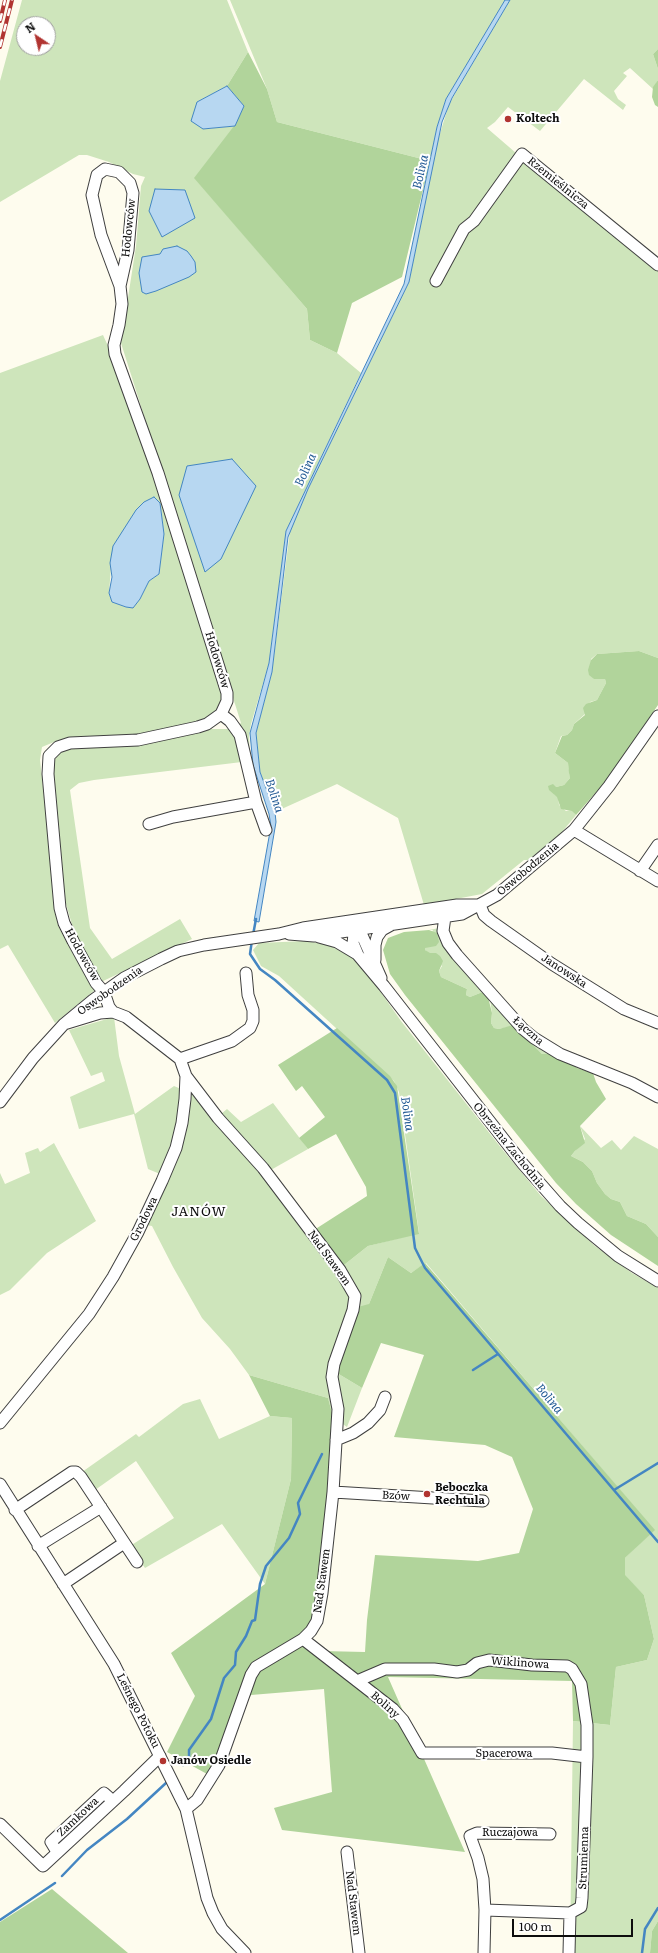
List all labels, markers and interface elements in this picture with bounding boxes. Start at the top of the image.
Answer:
north arrow [16,16,56,56]
text: N [21,18,38,36]
place label: Koltech [516,112,560,126]
marker: Koltech [503,114,513,124]
water label: Bolina [410,154,432,190]
street label: Rzemieślnicza [525,154,591,212]
street label: Hodowców [119,198,139,258]
water label: Bolina [292,451,320,489]
street label: Hodowców [202,630,232,690]
water label: Bolina [262,777,286,815]
street label: Oswobodzenia [494,839,562,899]
street label: Hodowców [62,926,102,984]
street label: Janowska [539,951,589,991]
street label: Oswobodzenia [75,964,145,1018]
street label: Łączna [510,1014,546,1048]
water label: Bolina [397,1096,417,1132]
street label: Obrzeżna Zachodnia [470,1100,548,1192]
street label: Grodowa [128,1195,160,1243]
district label: JANÓW [171,1204,227,1220]
street label: Nad Stawem [304,1228,354,1288]
water label: Bolina [532,1381,566,1417]
place label: Beboczka Rechtula [435,1481,488,1507]
street label: Bzów [381,1489,411,1503]
marker: Beboczka Rechtula [422,1489,432,1499]
street label: Nad Stawem [311,1548,333,1614]
street label: Wiklinowa [490,1654,550,1672]
street label: Leśnego Potoku [113,1671,163,1751]
street label: Boliny [368,1689,402,1721]
street label: Spacerowa [476,1747,532,1761]
place label: Janów Osiedle [171,1754,251,1768]
marker: Janów Osiedle [158,1756,168,1766]
street label: Zamkowa [55,1794,101,1840]
street label: Ruczajowa [482,1826,538,1840]
street label: Strumienna [576,1826,592,1890]
street label: Nad Stawem [342,1870,364,1936]
scale bar [514,1911,635,1937]
text: 100 m [519,1917,552,1935]

